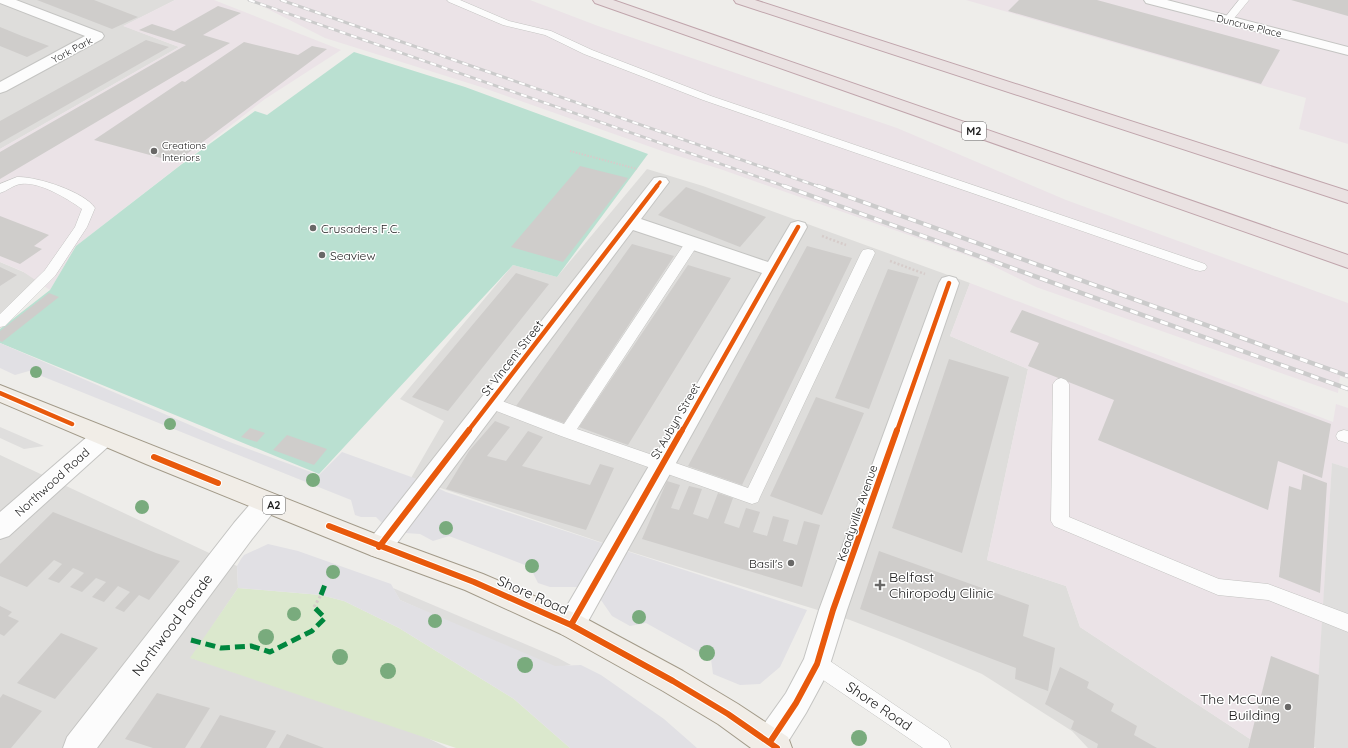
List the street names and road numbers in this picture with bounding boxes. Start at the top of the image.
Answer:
street label: Duncrue Place [1215,12,1283,40]
street label: York Park [49,34,95,66]
road number: M2 [962,122,986,140]
street label: St Vincent Street [478,317,546,399]
street label: St Aubyn Street [647,380,703,462]
street label: Northwood Road [12,445,92,519]
street label: Keadyville Avenue [833,462,881,563]
road number: A2 [263,496,285,514]
street label: Northwood Parade [128,570,216,680]
street label: Shore Road [495,571,571,619]
street label: Shore Road [843,677,915,735]

